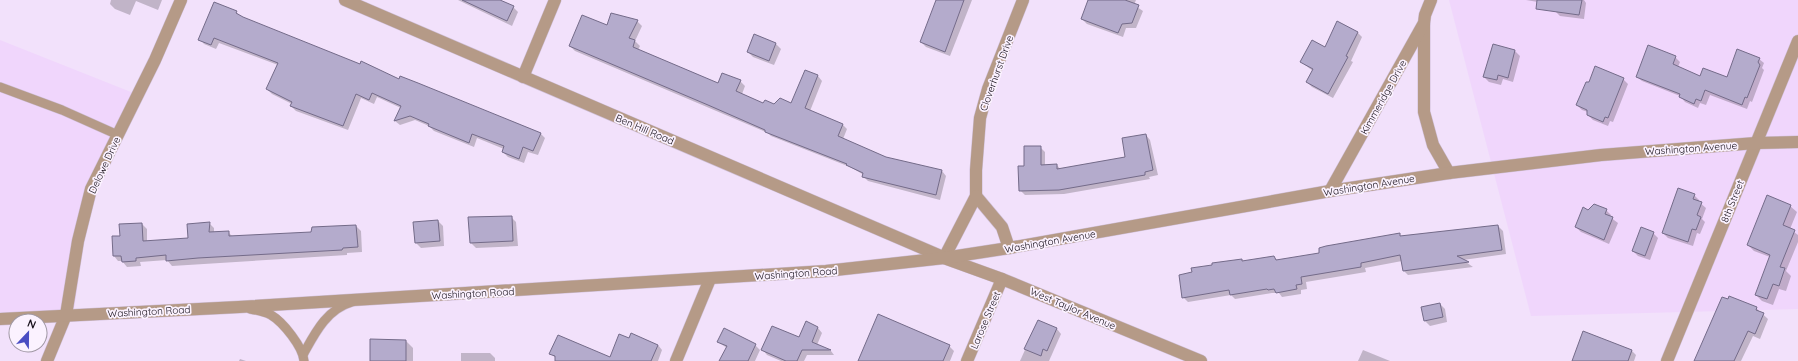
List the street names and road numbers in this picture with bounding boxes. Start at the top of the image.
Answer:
street label: Cloverhurst Drive [977,33,1016,113]
street label: Kimmeridge Drive [1358,57,1409,137]
street label: Ben Hill Road [614,111,676,148]
street label: Delowe Drive [86,134,123,196]
street label: Washington Avenue [1645,139,1738,158]
street label: Washington Avenue [1323,172,1416,199]
street label: 8th Street [1718,178,1747,224]
street label: Washington Avenue [1004,227,1097,256]
street label: Washington Road [754,264,838,283]
street label: Washington Road [431,285,515,302]
street label: West Taylor Avenue [1028,285,1118,333]
street label: Larose Street [967,289,1004,351]
street label: Washington Road [107,303,191,320]

